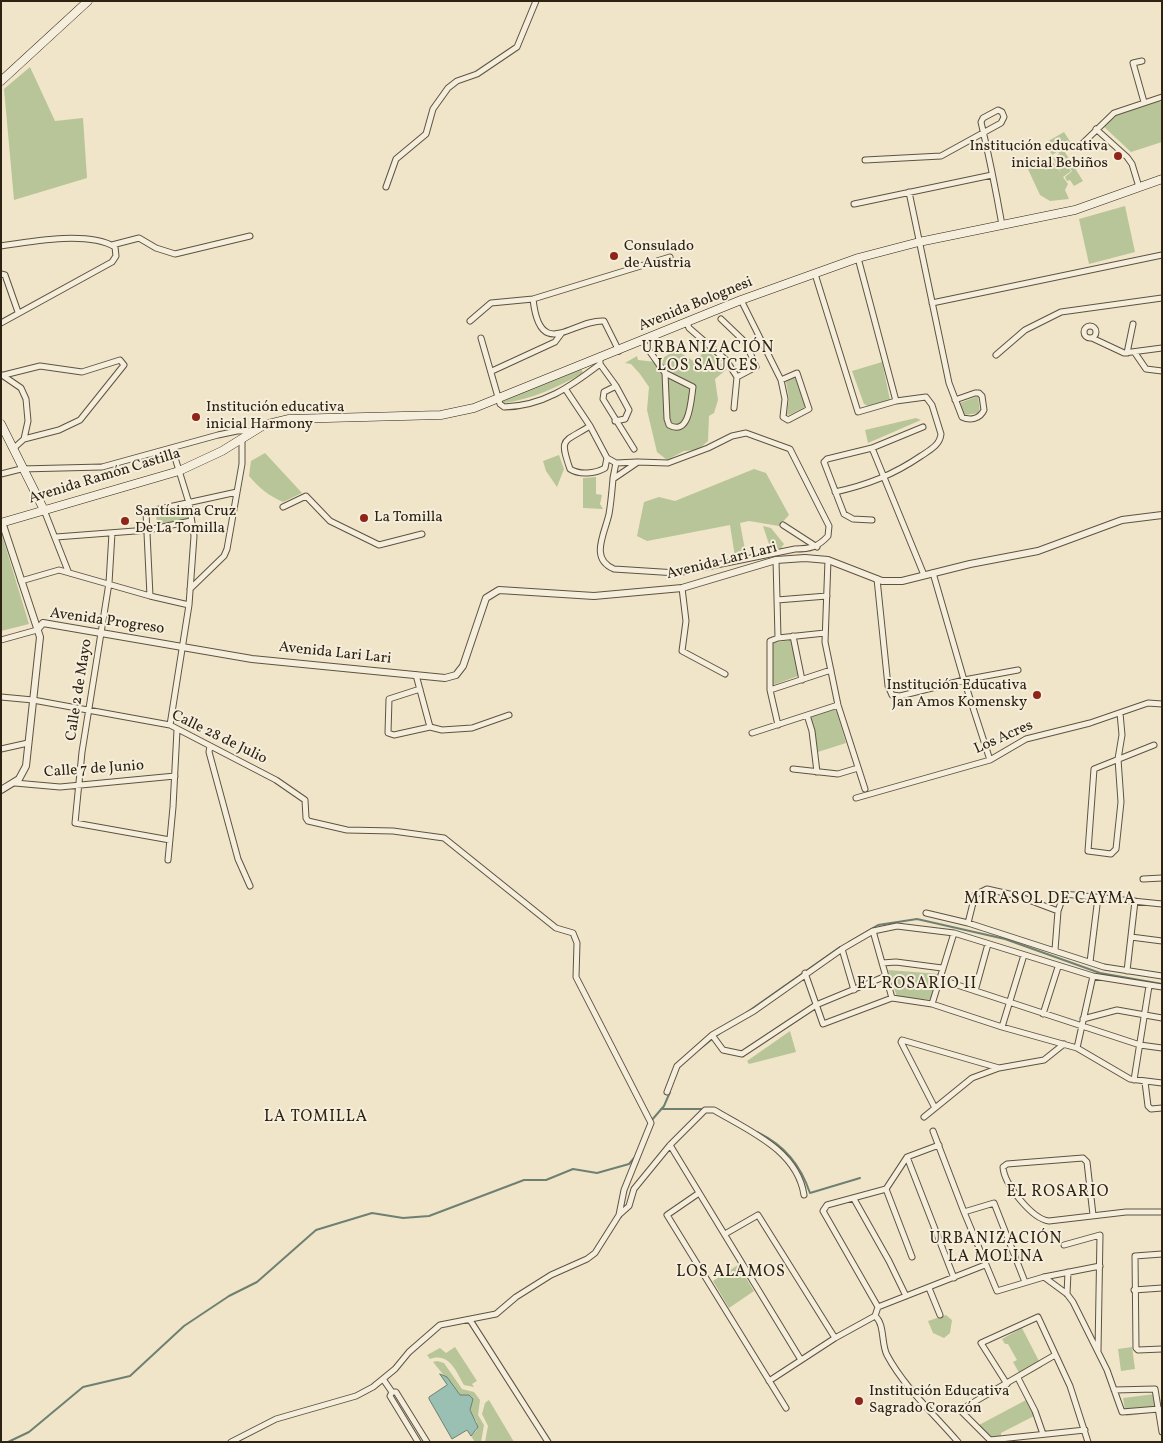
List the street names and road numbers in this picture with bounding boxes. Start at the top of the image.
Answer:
street label: Avenida Bolognesi [636,274,756,336]
street label: Avenida Ramón Castilla [27,445,183,509]
street label: Avenida Lari Lari [665,540,779,584]
street label: Avenida Progreso [49,605,165,639]
street label: Calle 2 de Mayo [63,638,97,742]
street label: Avenida Lari Lari [278,639,392,669]
street label: Calle 28 de Julio [168,707,270,769]
street label: Los Acres [972,717,1036,759]
street label: Calle 7 de Junio [43,758,145,782]

